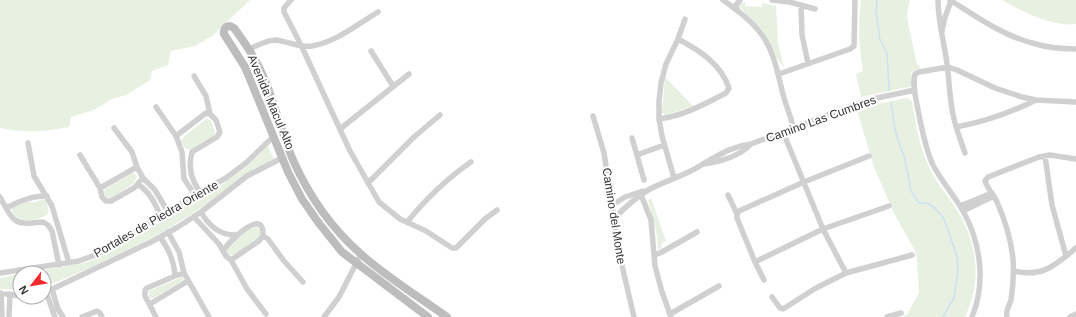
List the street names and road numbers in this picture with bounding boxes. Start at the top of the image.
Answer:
street label: Avenida Macul Alto [245,52,297,152]
street label: Camino Las Cumbres [764,93,878,145]
street label: Camino del Monte [599,167,629,266]
street label: Portales de Piedra Oriente [91,177,221,260]

